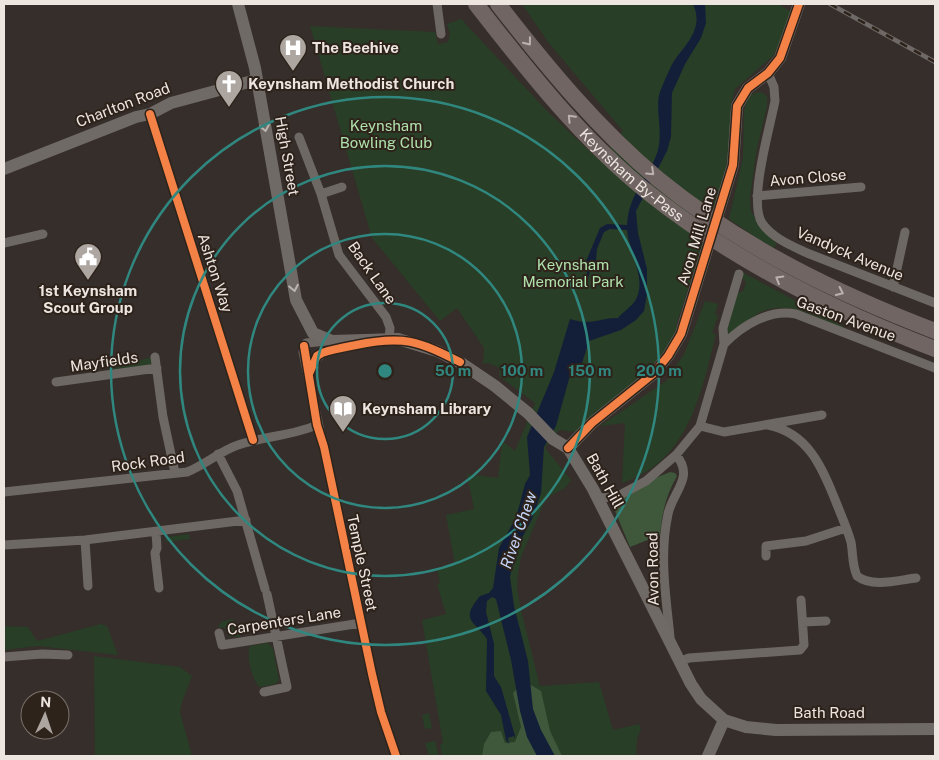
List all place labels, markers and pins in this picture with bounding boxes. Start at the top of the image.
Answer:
hospital icon: The Beehive [278,33,308,72]
place label: The Beehive [312,39,399,56]
church icon: Keynsham Methodist Church [214,69,244,108]
place label: Keynsham Methodist Church [248,75,454,92]
public building icon: 1st Keynsham Scout Group [73,242,103,281]
place label: 1st Keynsham Scout Group [39,282,137,316]
centre of rings [376,362,394,380]
library icon: Keynsham Library [328,394,358,433]
place label: Keynsham Library [362,400,492,417]

